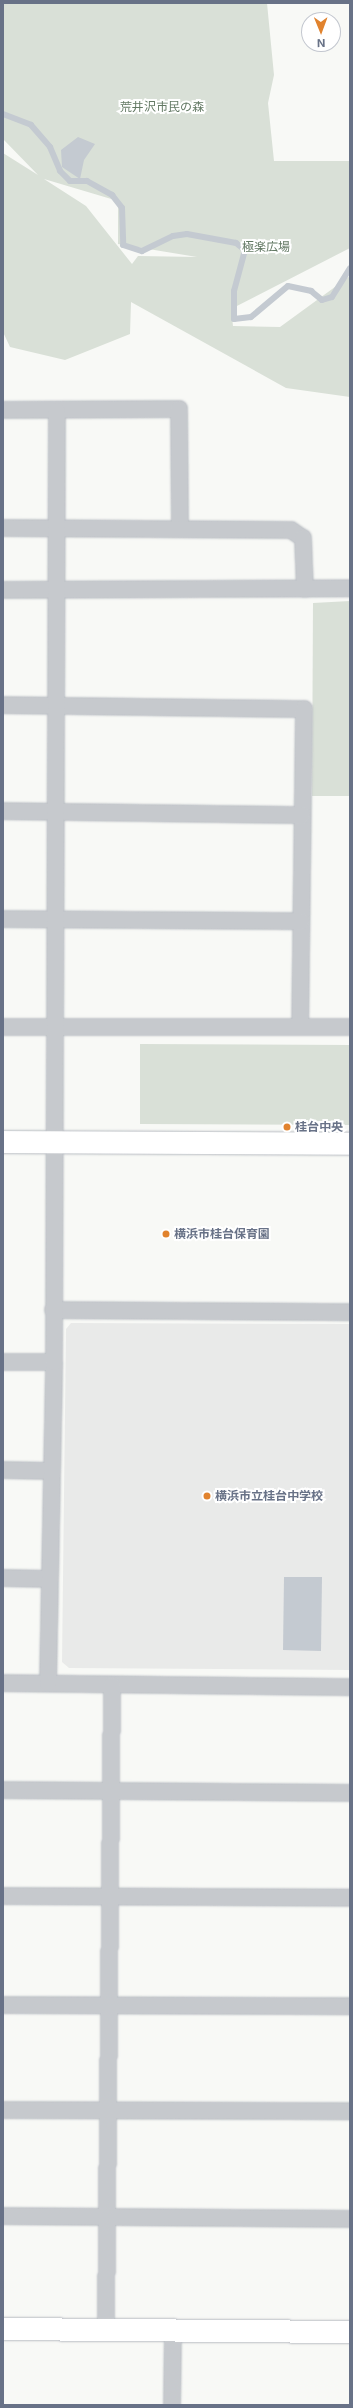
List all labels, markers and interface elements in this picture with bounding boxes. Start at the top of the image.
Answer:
north arrow [301,12,341,52]
text: N [317,36,326,50]
park label: 荒井沢市民の森 [120,100,204,114]
park label: 極楽広場 [242,240,290,254]
place label: 桂台中央 [295,1120,343,1134]
marker: 桂台中央 [282,1122,292,1132]
place label: 横浜市桂台保育園 [174,1227,270,1241]
marker: 横浜市桂台保育園 [161,1229,171,1239]
place label: 横浜市立桂台中学校 [215,1489,323,1503]
marker: 横浜市立桂台中学校 [202,1491,212,1501]

